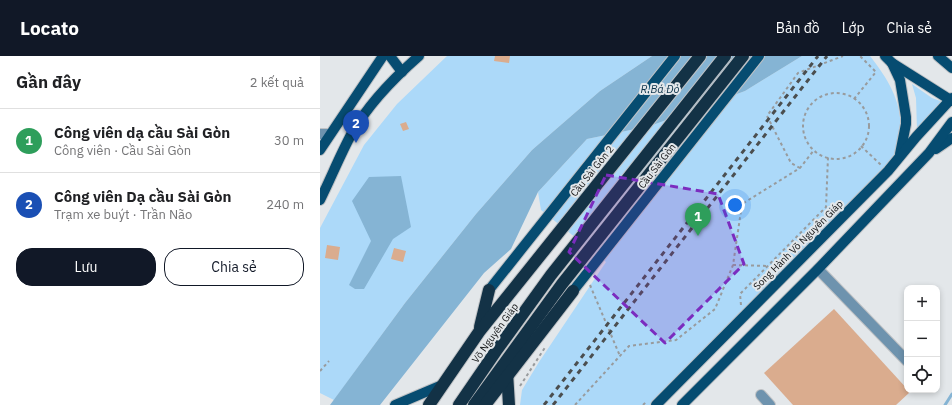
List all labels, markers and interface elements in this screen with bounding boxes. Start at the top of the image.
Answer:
text: Locato [20,16,79,40]
text: Bản đồ [776,19,820,37]
text: Lớp [842,19,865,37]
text: Chia sẻ [887,19,932,37]
text: Gần đây [16,71,81,93]
text: 2 kết quả [250,74,304,91]
water label: R.Bá Đỏ [641,82,679,96]
pin: 2 [343,110,369,143]
text: Công viên dạ cầu Sài Gòn [54,123,230,142]
text: 1 [25,132,33,149]
text: 30 m [274,132,304,149]
street label: Cầu Sài Gòn [635,141,679,191]
text: Công viên · Cầu Sài Gòn [54,142,191,159]
street label: Cầu Sài Gòn 2 [567,143,617,199]
text: Công viên Dạ cầu Sài Gòn [54,187,231,206]
your location [725,195,745,215]
text: 2 [25,196,33,213]
text: 240 m [266,196,304,213]
street label: Song Hành Võ Nguyên Giáp [750,197,846,293]
pin: 1 [685,203,711,236]
text: Trạm xe buýt · Trần Não [54,206,192,223]
button: Lưu [16,248,156,286]
button: Chia sẻ [164,248,304,286]
map controls [904,285,940,393]
button: + [904,285,940,321]
street label: Võ Nguyên Giáp [469,300,521,365]
button: − [904,321,940,357]
button: locate [904,357,940,393]

